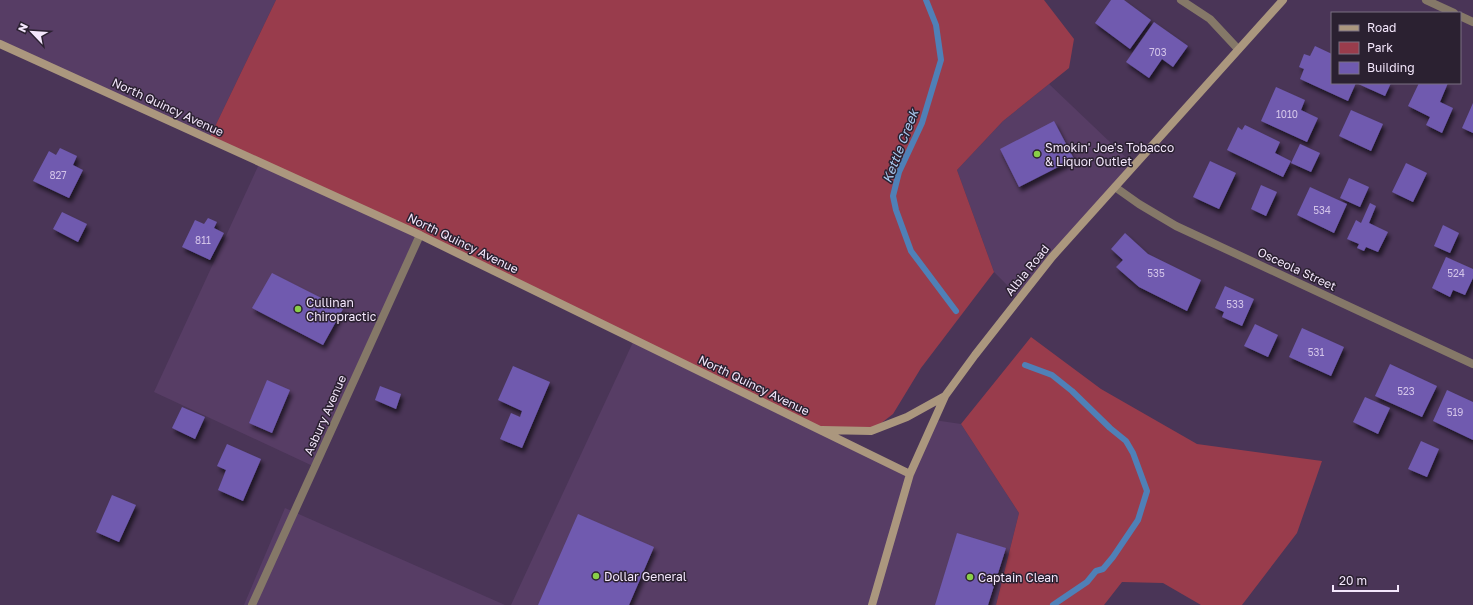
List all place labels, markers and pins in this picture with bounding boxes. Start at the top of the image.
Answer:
place label: Smokin' Joe's Tobacco & Liquor Outlet [1045,140,1174,169]
marker: Smokin' Joe's Tobacco & Liquor Outlet [1032,149,1042,159]
place label: Cullinan Chiropractic [306,295,377,324]
marker: Cullinan Chiropractic [293,304,303,314]
place label: Dollar General [604,569,687,584]
place label: Captain Clean [978,570,1059,585]
marker: Dollar General [591,571,601,581]
marker: Captain Clean [965,572,975,582]

